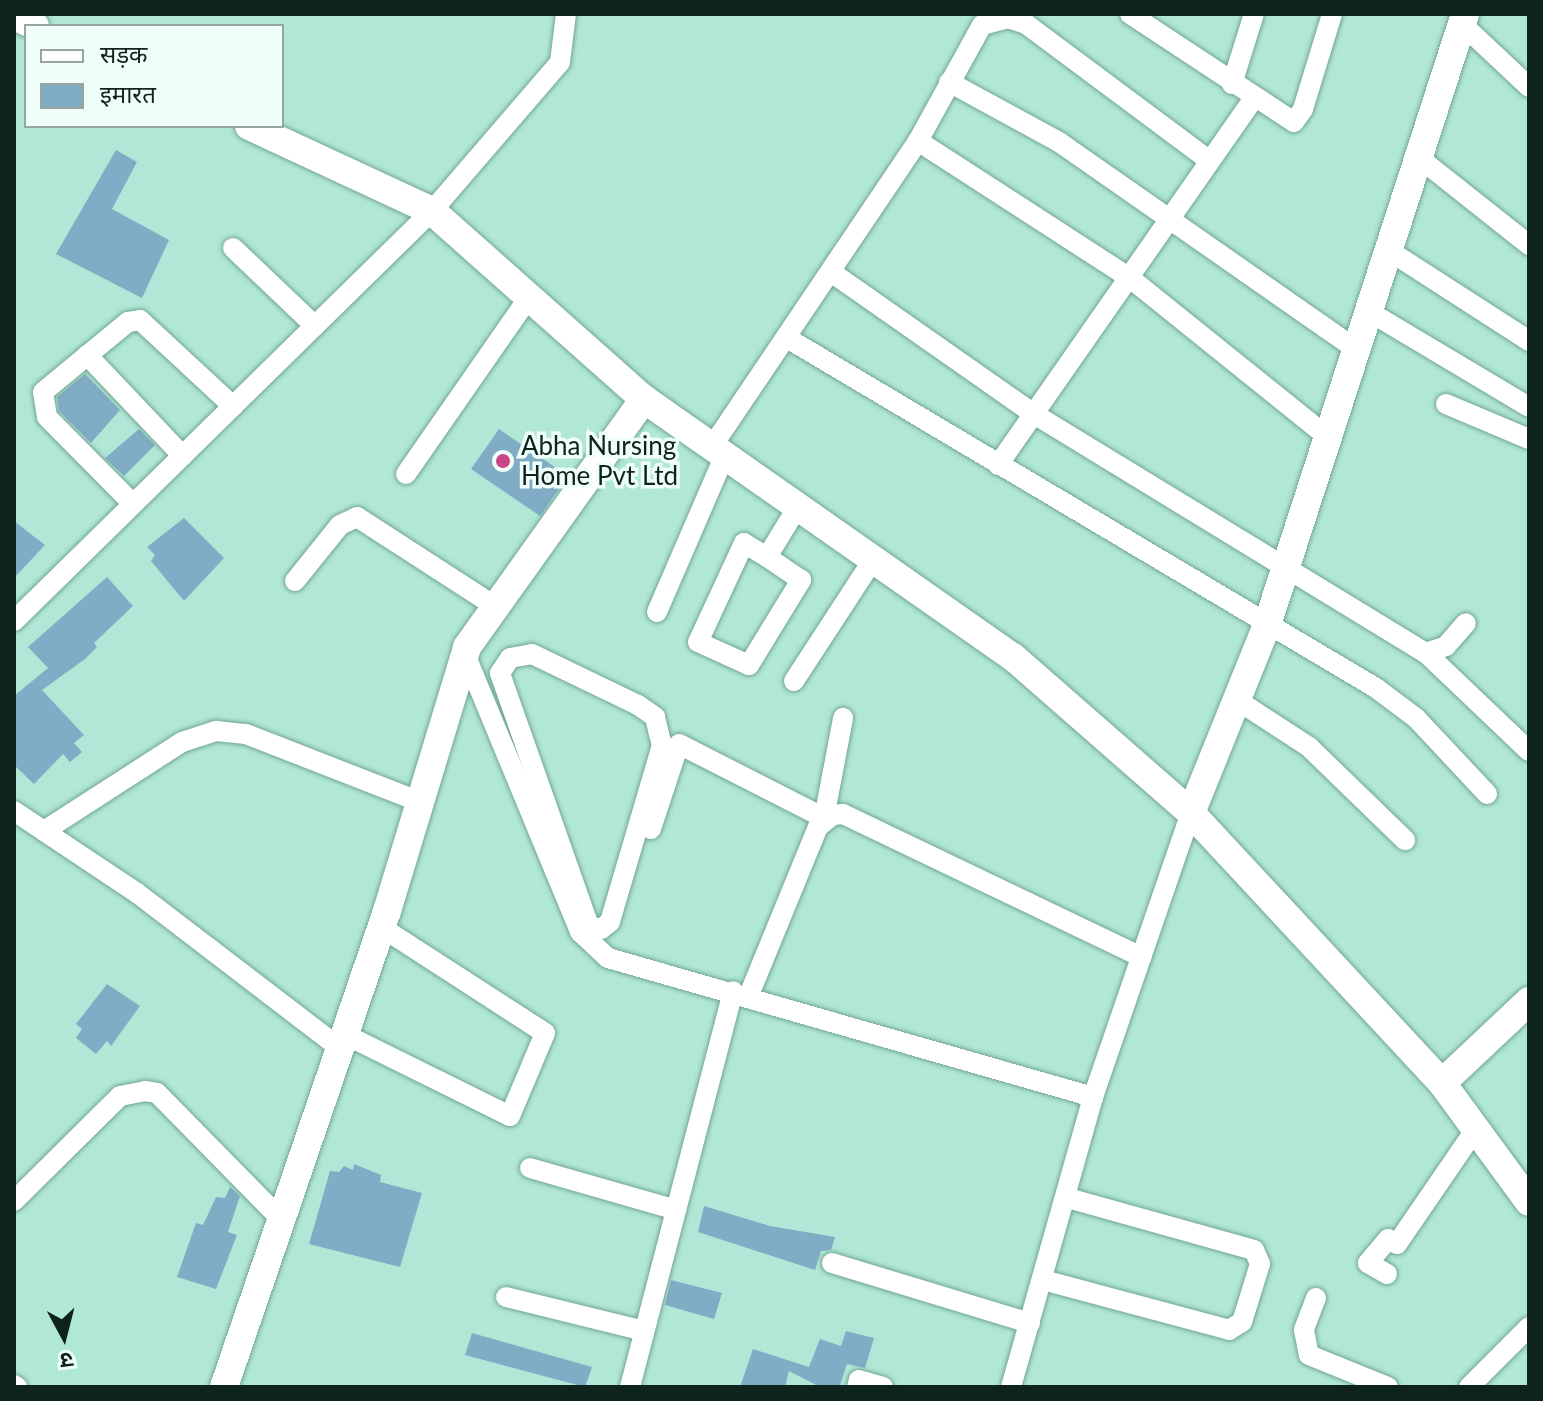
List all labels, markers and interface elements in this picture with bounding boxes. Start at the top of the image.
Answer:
legend [24,24,284,128]
text: सड़क [100,39,148,68]
text: इमारत [100,79,156,108]
place label: Abha Nursing Home Pvt Ltd [521,430,678,492]
marker: Abha Nursing Home Pvt Ltd [492,450,514,472]
north arrow [24,1297,104,1377]
text: उ [59,1347,75,1376]

